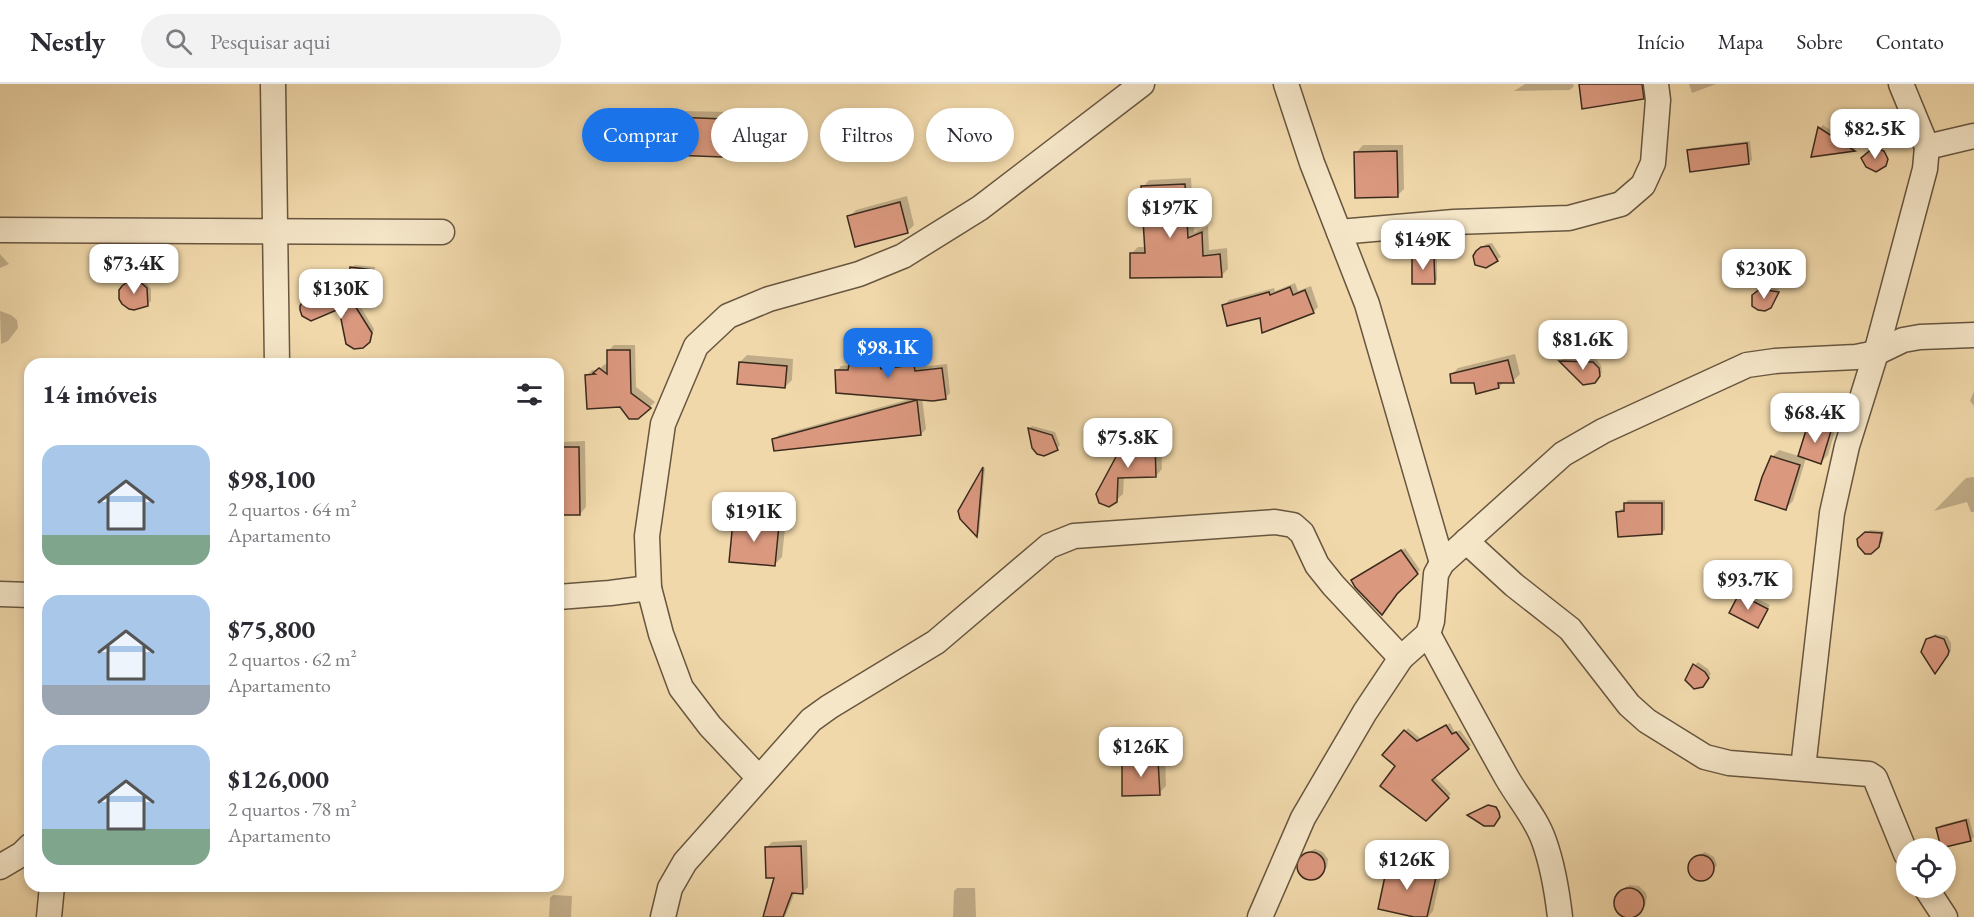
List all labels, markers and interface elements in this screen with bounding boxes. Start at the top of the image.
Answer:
search box [141,14,561,68]
text: Nestly [30,23,105,59]
icon: search [162,25,195,58]
text: Pesquisar aqui [210,27,330,56]
text: Início [1637,28,1685,55]
text: Mapa [1718,28,1763,55]
text: Sobre [1796,28,1843,55]
text: Contato [1876,28,1944,55]
chip: Comprar [582,108,699,162]
chip: Alugar [711,108,808,162]
chip: Filtros [820,108,914,162]
chip: Novo [926,108,1014,162]
pin: $82.5K [1826,109,1924,160]
text: $82.5K [1844,115,1906,141]
pin: $197K [1128,188,1212,239]
text: $197K [1142,194,1198,220]
pin: $149K [1381,220,1465,271]
text: $149K [1395,226,1451,252]
pin: $73.4K [85,244,183,295]
pin: $230K [1722,249,1806,300]
text: $73.4K [103,250,165,276]
text: $230K [1736,255,1792,281]
pin: $130K [299,269,383,320]
text: $130K [313,275,369,301]
pin: $81.6K [1534,320,1632,371]
text: $81.6K [1552,326,1614,352]
pin: $98.1K [839,328,937,379]
text: $98.1K [857,334,919,360]
text: 14 imóveis [42,377,157,411]
icon: filters [513,378,546,411]
pin: $68.4K [1766,393,1864,444]
text: $68.4K [1784,399,1846,425]
pin: $75.8K [1079,418,1177,469]
text: $75.8K [1097,424,1159,450]
text: $98,100 [228,462,315,496]
icon: home [90,469,162,541]
pin: $191K [712,492,796,543]
text: 2 quartos · 64 m² [228,496,357,522]
text: $191K [726,498,782,524]
text: Apartamento [228,522,331,548]
pin: $93.7K [1699,560,1797,611]
text: $93.7K [1717,566,1779,592]
text: $75,800 [228,612,315,646]
icon: home [90,619,162,691]
text: 2 quartos · 62 m² [228,646,357,672]
text: Apartamento [228,672,331,698]
pin: $126K [1099,727,1183,778]
text: $126K [1113,733,1169,759]
text: $126,000 [228,762,329,796]
icon: home [90,769,162,841]
text: 2 quartos · 78 m² [228,796,357,822]
text: Apartamento [228,822,331,848]
map controls [1896,838,1956,898]
button: locate [1896,838,1956,898]
pin: $126K [1365,840,1449,891]
text: $126K [1379,846,1435,872]

